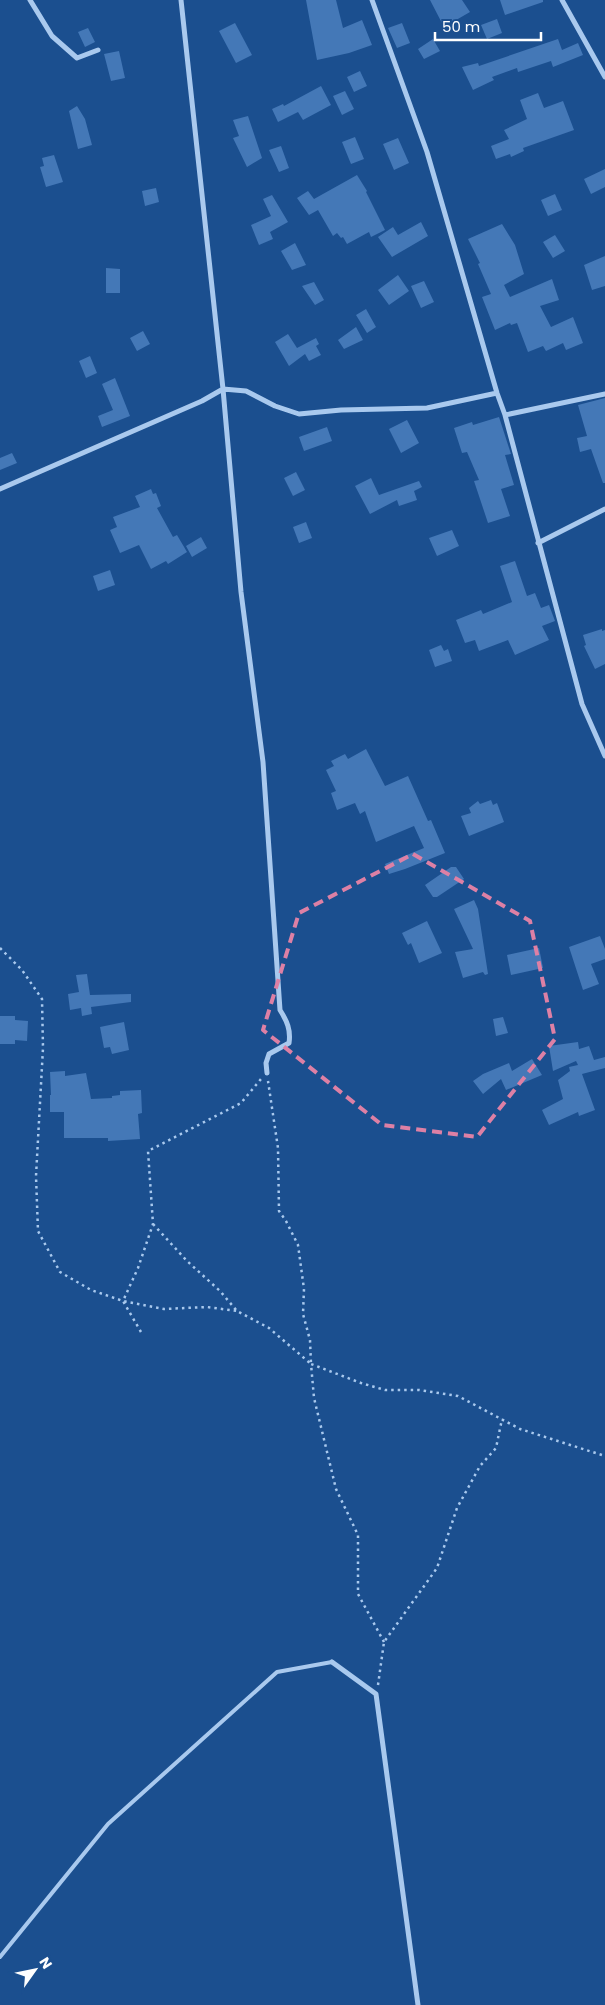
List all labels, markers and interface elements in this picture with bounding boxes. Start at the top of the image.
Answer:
scale bar [435,10,541,42]
text: 50 m [442,16,480,37]
north arrow [10,1945,60,1995]
text: N [35,1953,57,1973]

